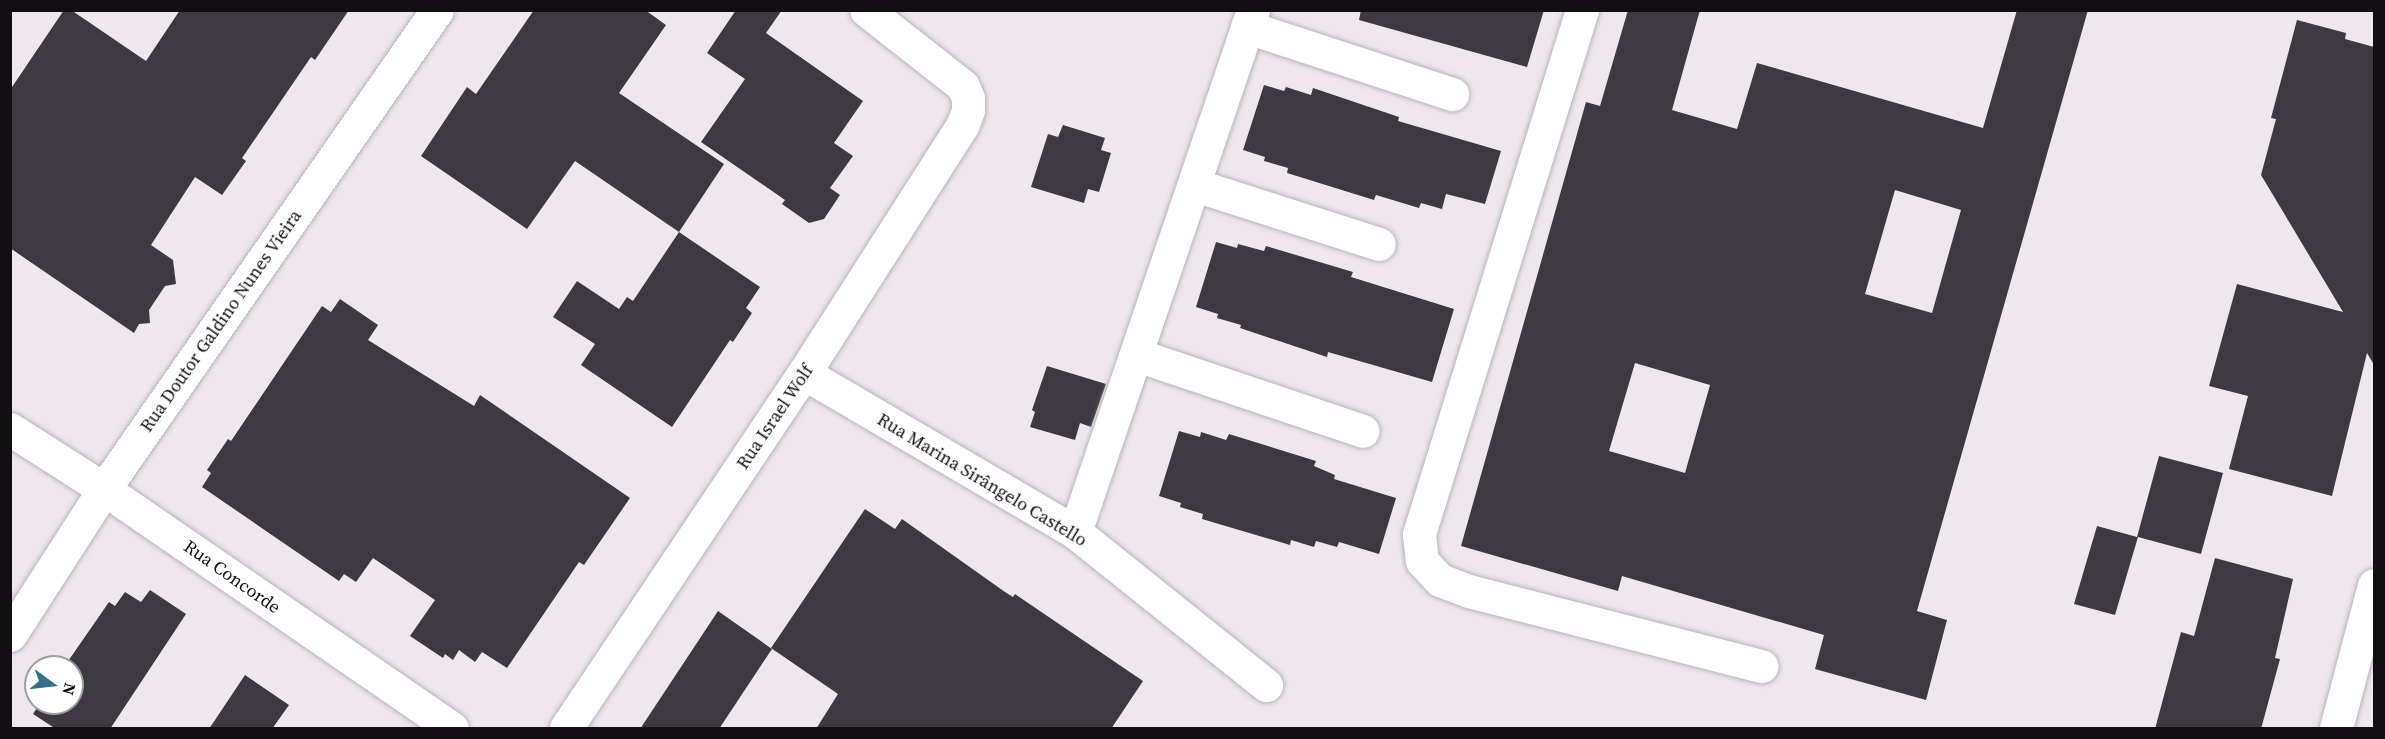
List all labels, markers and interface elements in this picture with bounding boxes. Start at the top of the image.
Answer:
street label: Rua Doutor Galdino Nunes Vieira [136,206,306,436]
street label: Rua Israel Wolf [732,360,818,474]
street label: Rua Marina Sirângelo Castello [873,409,1091,551]
street label: Rua Concorde [180,536,284,618]
north arrow [24,655,84,715]
text: N [57,681,82,698]

